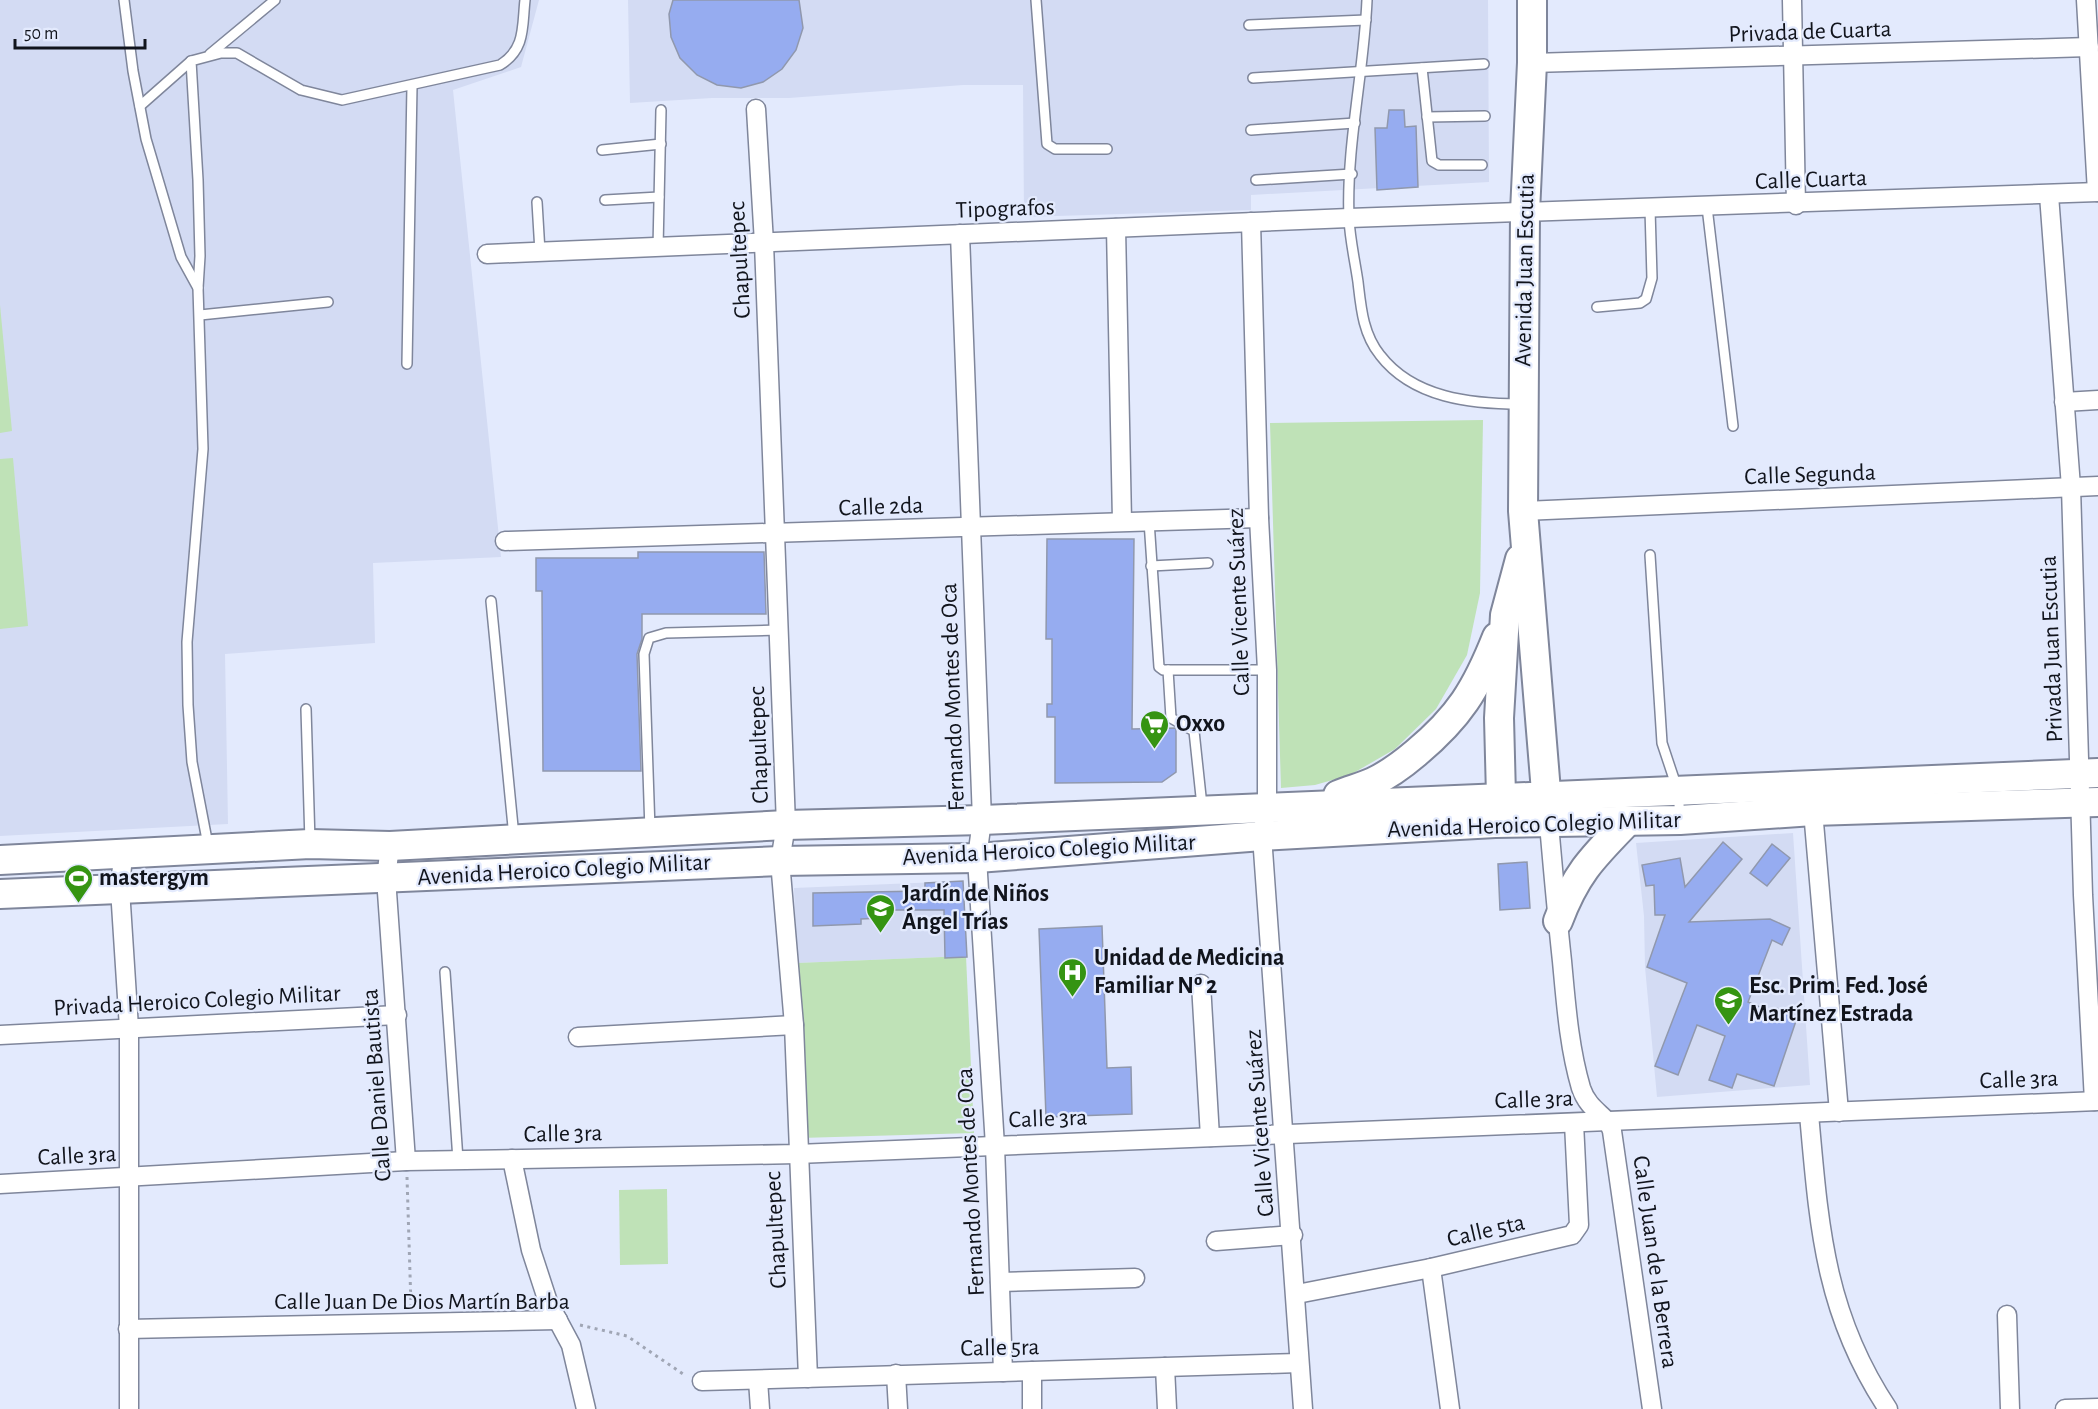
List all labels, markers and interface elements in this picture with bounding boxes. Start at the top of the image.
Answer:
scale bar [15,12,146,50]
street label: Privada de Cuarta [1728,17,1892,47]
text: 50 m [24,25,58,43]
street label: Calle Cuarta [1755,166,1867,194]
street label: Avenida Juan Escutia [1511,173,1539,367]
street label: Tipografos [955,195,1055,223]
street label: Chapultepec [725,201,755,319]
street label: Calle Segunda [1744,461,1876,489]
street label: Calle 2da [838,494,924,520]
street label: Calle Vicente Suárez [1224,508,1254,696]
street label: Privada Juan Escutia [2037,555,2067,743]
street label: Fernando Montes de Oca [937,582,969,812]
street label: Chapultepec [745,686,773,804]
supermarket icon: Oxxo [1139,708,1171,750]
place label: Oxxo [1176,712,1225,736]
street label: Avenida Heroico Colegio Militar [1387,808,1681,842]
street label: Avenida Heroico Colegio Militar [902,830,1197,870]
street label: Avenida Heroico Colegio Militar [417,850,712,890]
sports icon: mastergym [62,862,94,904]
place label: mastergym [99,866,209,890]
place label: Jardín de Niños Ángel Trías [902,882,1049,934]
school or university icon: Jardín de Niños Ángel Trías [865,892,897,934]
place label: Unidad de Medicina Familiar Nº 2 [1094,946,1285,998]
hospital icon: Unidad de Medicina Familiar Nº 2 [1057,956,1089,998]
place label: Esc. Prim. Fed. José Martínez Estrada [1749,974,1928,1026]
street label: Privada Heroico Colegio Militar [53,981,342,1021]
school or university icon: Esc. Prim. Fed. José Martínez Estrada [1712,984,1744,1026]
street label: Calle Daniel Bautista [358,988,396,1182]
street label: Calle Vicente Suárez [1241,1028,1279,1218]
street label: Fernando Montes de Oca [953,1067,989,1297]
street label: Calle 3ra [1979,1067,2059,1093]
street label: Calle 3ra [1494,1087,1574,1113]
street label: Calle 3ra [1008,1106,1088,1132]
street label: Calle 3ra [523,1121,603,1147]
street label: Calle 3ra [37,1142,117,1170]
street label: Calle Juan de la Berrera [1628,1154,1682,1370]
street label: Chapultepec [761,1171,791,1289]
street label: Calle 5ta [1445,1210,1527,1252]
street label: Calle Juan De Dios Martín Barba [274,1290,570,1314]
street label: Calle 5ra [960,1335,1040,1361]

